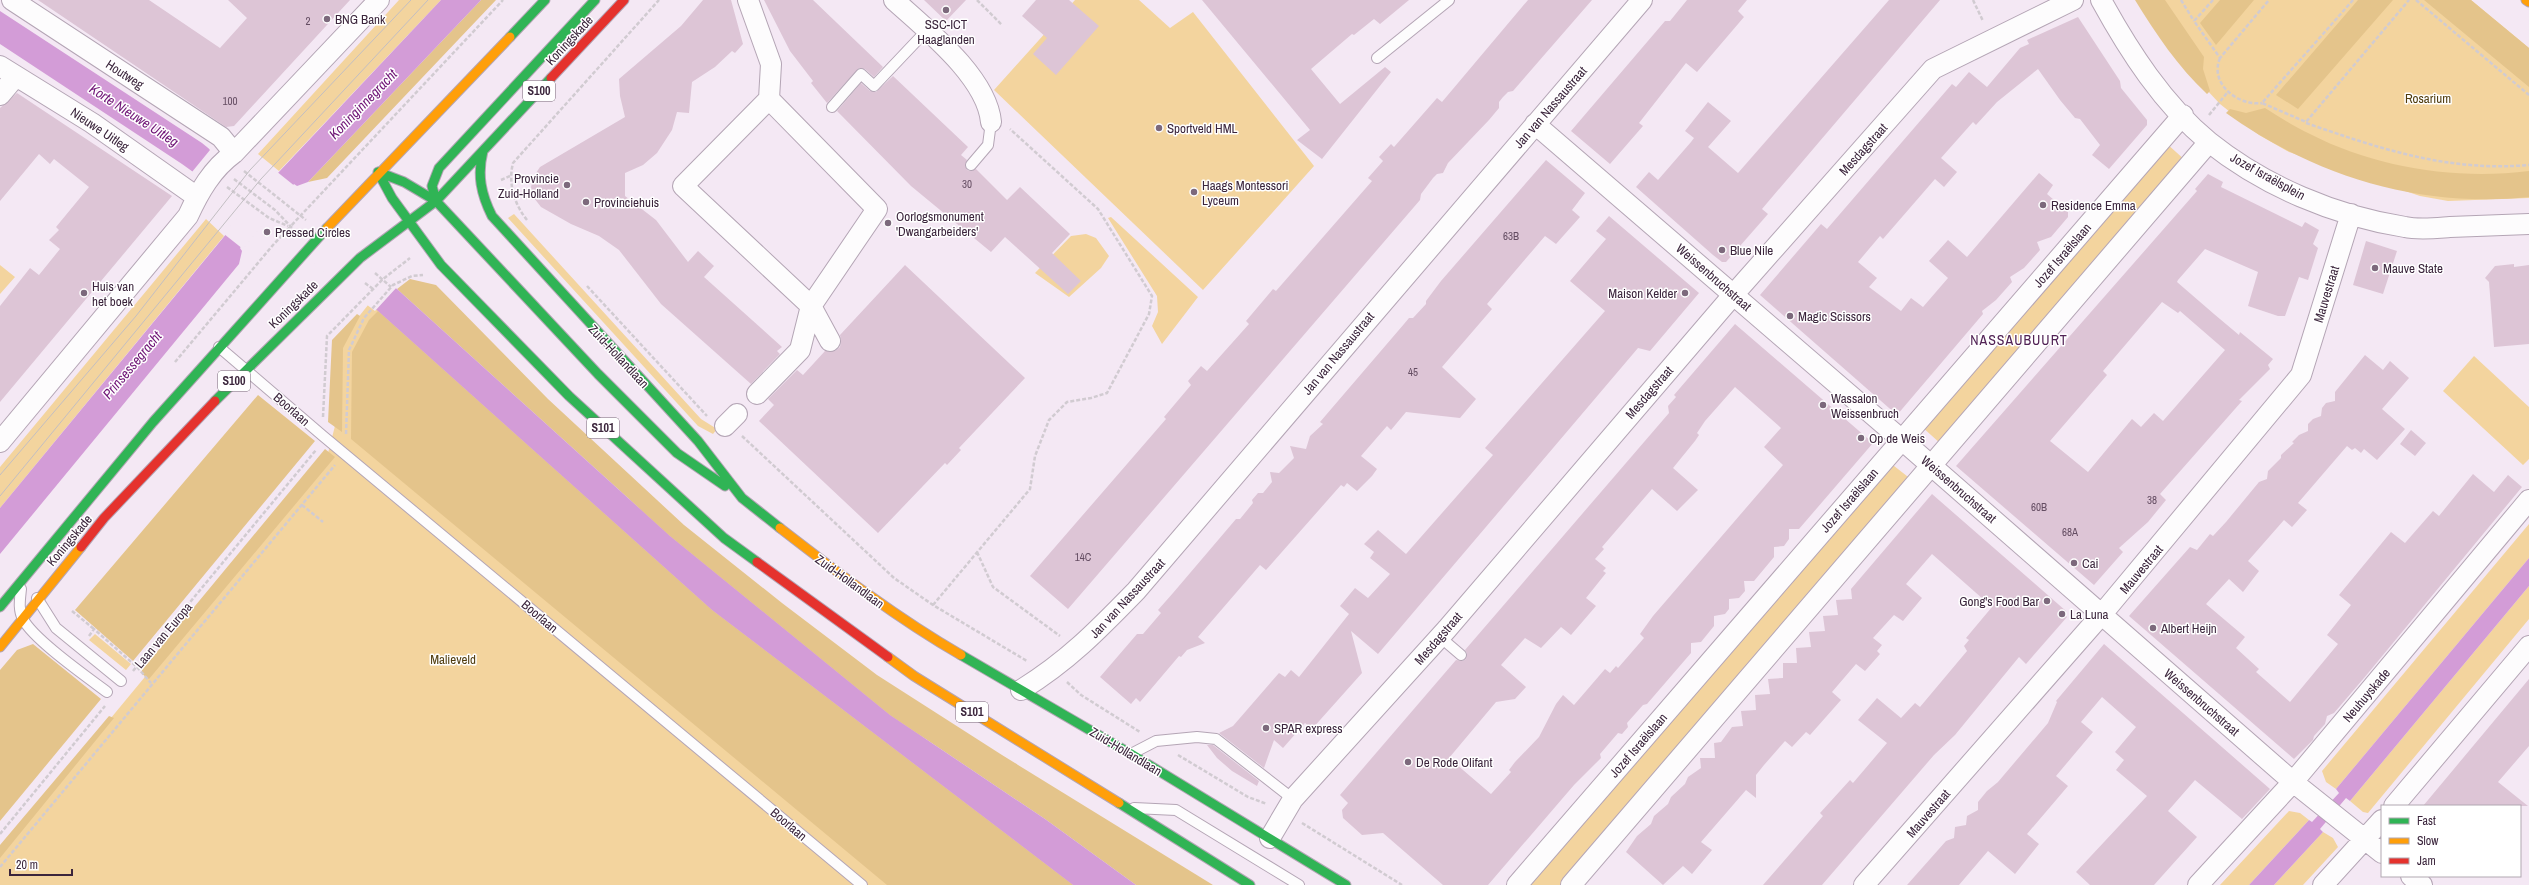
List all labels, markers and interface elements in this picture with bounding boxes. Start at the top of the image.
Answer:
marker: SSC-ICT Haaglanden [941,5,951,15]
place label: BNG Bank [335,11,386,28]
street label: Koningskade [542,12,597,69]
house number: 2 [305,14,311,28]
marker: BNG Bank [322,14,332,24]
place label: SSC-ICT Haaglanden [917,16,975,48]
street label: Houtweg [102,56,147,93]
street label: Jan van Nassaustraat [1510,63,1591,152]
water label: Koninginnegracht [325,65,402,143]
water label: Korte Nieuwe Uitleg [86,80,182,150]
road number: S100 [523,81,555,101]
park label: Rosarium [2405,90,2451,107]
house number: 100 [222,94,238,108]
street label: Nieuwe Uitleg [68,104,132,154]
place label: Sportveld HML [1167,120,1238,137]
street label: Mesdagstraat [1835,120,1891,179]
marker: Sportveld HML [1154,123,1164,133]
street label: Jozef Israëlsplein [2227,149,2308,204]
place label: Provincie Zuid-Holland [498,170,559,202]
house number: 30 [962,177,972,191]
place label: Haags Montessori Lyceum [1202,177,1289,209]
marker: Provincie Zuid-Holland [562,180,572,190]
marker: Haags Montessori Lyceum [1189,187,1199,197]
place label: Provinciehuis [594,194,659,211]
marker: Provinciehuis [581,197,591,207]
place label: Residence Emma [2051,197,2136,214]
marker: Residence Emma [2038,200,2048,210]
place label: Oorlogsmonument 'Dwangarbeiders' [896,208,984,240]
marker: Oorlogsmonument 'Dwangarbeiders' [883,218,893,228]
street label: Jozef Israëlslaan [2030,220,2095,291]
place label: Pressed Circles [275,224,350,241]
marker: Pressed Circles [262,227,272,237]
house number: 63B [1503,229,1519,243]
street label: Weissenbruchstraat [1672,240,1755,315]
place label: Blue Nile [1730,242,1773,259]
marker: Blue Nile [1717,245,1727,255]
place label: Mauve State [2383,260,2443,277]
marker: Mauve State [2370,263,2380,273]
street label: Mauvestraat [2310,264,2343,325]
street label: Koningskade [265,277,322,332]
place label: Huis van het boek [92,278,134,310]
place label: Maison Kelder [1608,285,1677,302]
marker: Huis van het boek [79,288,89,298]
marker: Maison Kelder [1680,288,1690,298]
street label: Jan van Nassaustraat [1299,308,1378,398]
place label: Magic Scissors [1798,308,1871,325]
marker: Magic Scissors [1785,311,1795,321]
street label: Zuid-Hollandlaan [585,321,653,392]
water label: Prinsessegracht [98,327,166,403]
district label: NASSAUBUURT [1970,331,2068,349]
street label: Mesdagstraat [1622,362,1677,422]
house number: 45 [1408,365,1418,379]
road number: S100 [218,371,250,391]
street label: Boorlaan [270,389,313,430]
place label: Wassalon Weissenbruch [1831,390,1899,422]
marker: Wassalon Weissenbruch [1818,400,1828,410]
road number: S101 [587,418,619,438]
place label: Op de Weis [1869,430,1925,447]
marker: Op de Weis [1856,433,1866,443]
street label: Weissenbruchstraat [1917,452,2000,527]
street label: Jozef Israëlslaan [1817,465,1882,536]
house number: 38 [2147,493,2157,507]
house number: 60B [2031,500,2047,514]
street label: Koningskade [43,511,96,570]
house number: 68A [2062,525,2079,539]
street label: Mauvestraat [2116,541,2167,597]
house number: 14C [1075,550,1092,564]
street label: Zuid-Hollandlaan [812,551,888,612]
street label: Jan van Nassaustraat [1086,555,1169,642]
place label: Cai [2082,555,2099,572]
marker: Cai [2069,558,2079,568]
place label: Gong's Food Bar [1959,593,2039,610]
street label: Boorlaan [518,596,562,637]
marker: Gong's Food Bar [2042,596,2052,606]
street label: Laan van Europa [131,599,196,672]
place label: La Luna [2070,606,2109,623]
street label: Mesdagstraat [1411,608,1466,668]
marker: La Luna [2057,609,2067,619]
place label: Albert Heijn [2160,620,2217,637]
marker: Albert Heijn [2148,623,2158,633]
park label: Malieveld [430,651,476,668]
street label: Weissenbruchstraat [2160,665,2243,740]
street label: Neuhuyskade [2339,665,2394,726]
road number: S101 [956,702,988,722]
street label: Jozef Israëlslaan [1606,710,1671,781]
place label: SPAR express [1274,720,1343,737]
street label: Zuid-Hollandlaan [1087,723,1165,780]
marker: SPAR express [1261,723,1271,733]
place label: De Rode Olifant [1416,754,1492,771]
marker: De Rode Olifant [1403,757,1413,767]
street label: Mauvestraat [1903,786,1954,841]
street label: Boorlaan [767,804,811,845]
legend [2381,805,2521,877]
text: Fast [2417,813,2436,829]
text: Slow [2417,833,2439,849]
scale bar [10,851,72,877]
text: Jam [2417,853,2436,869]
text: 20 m [16,857,38,873]

